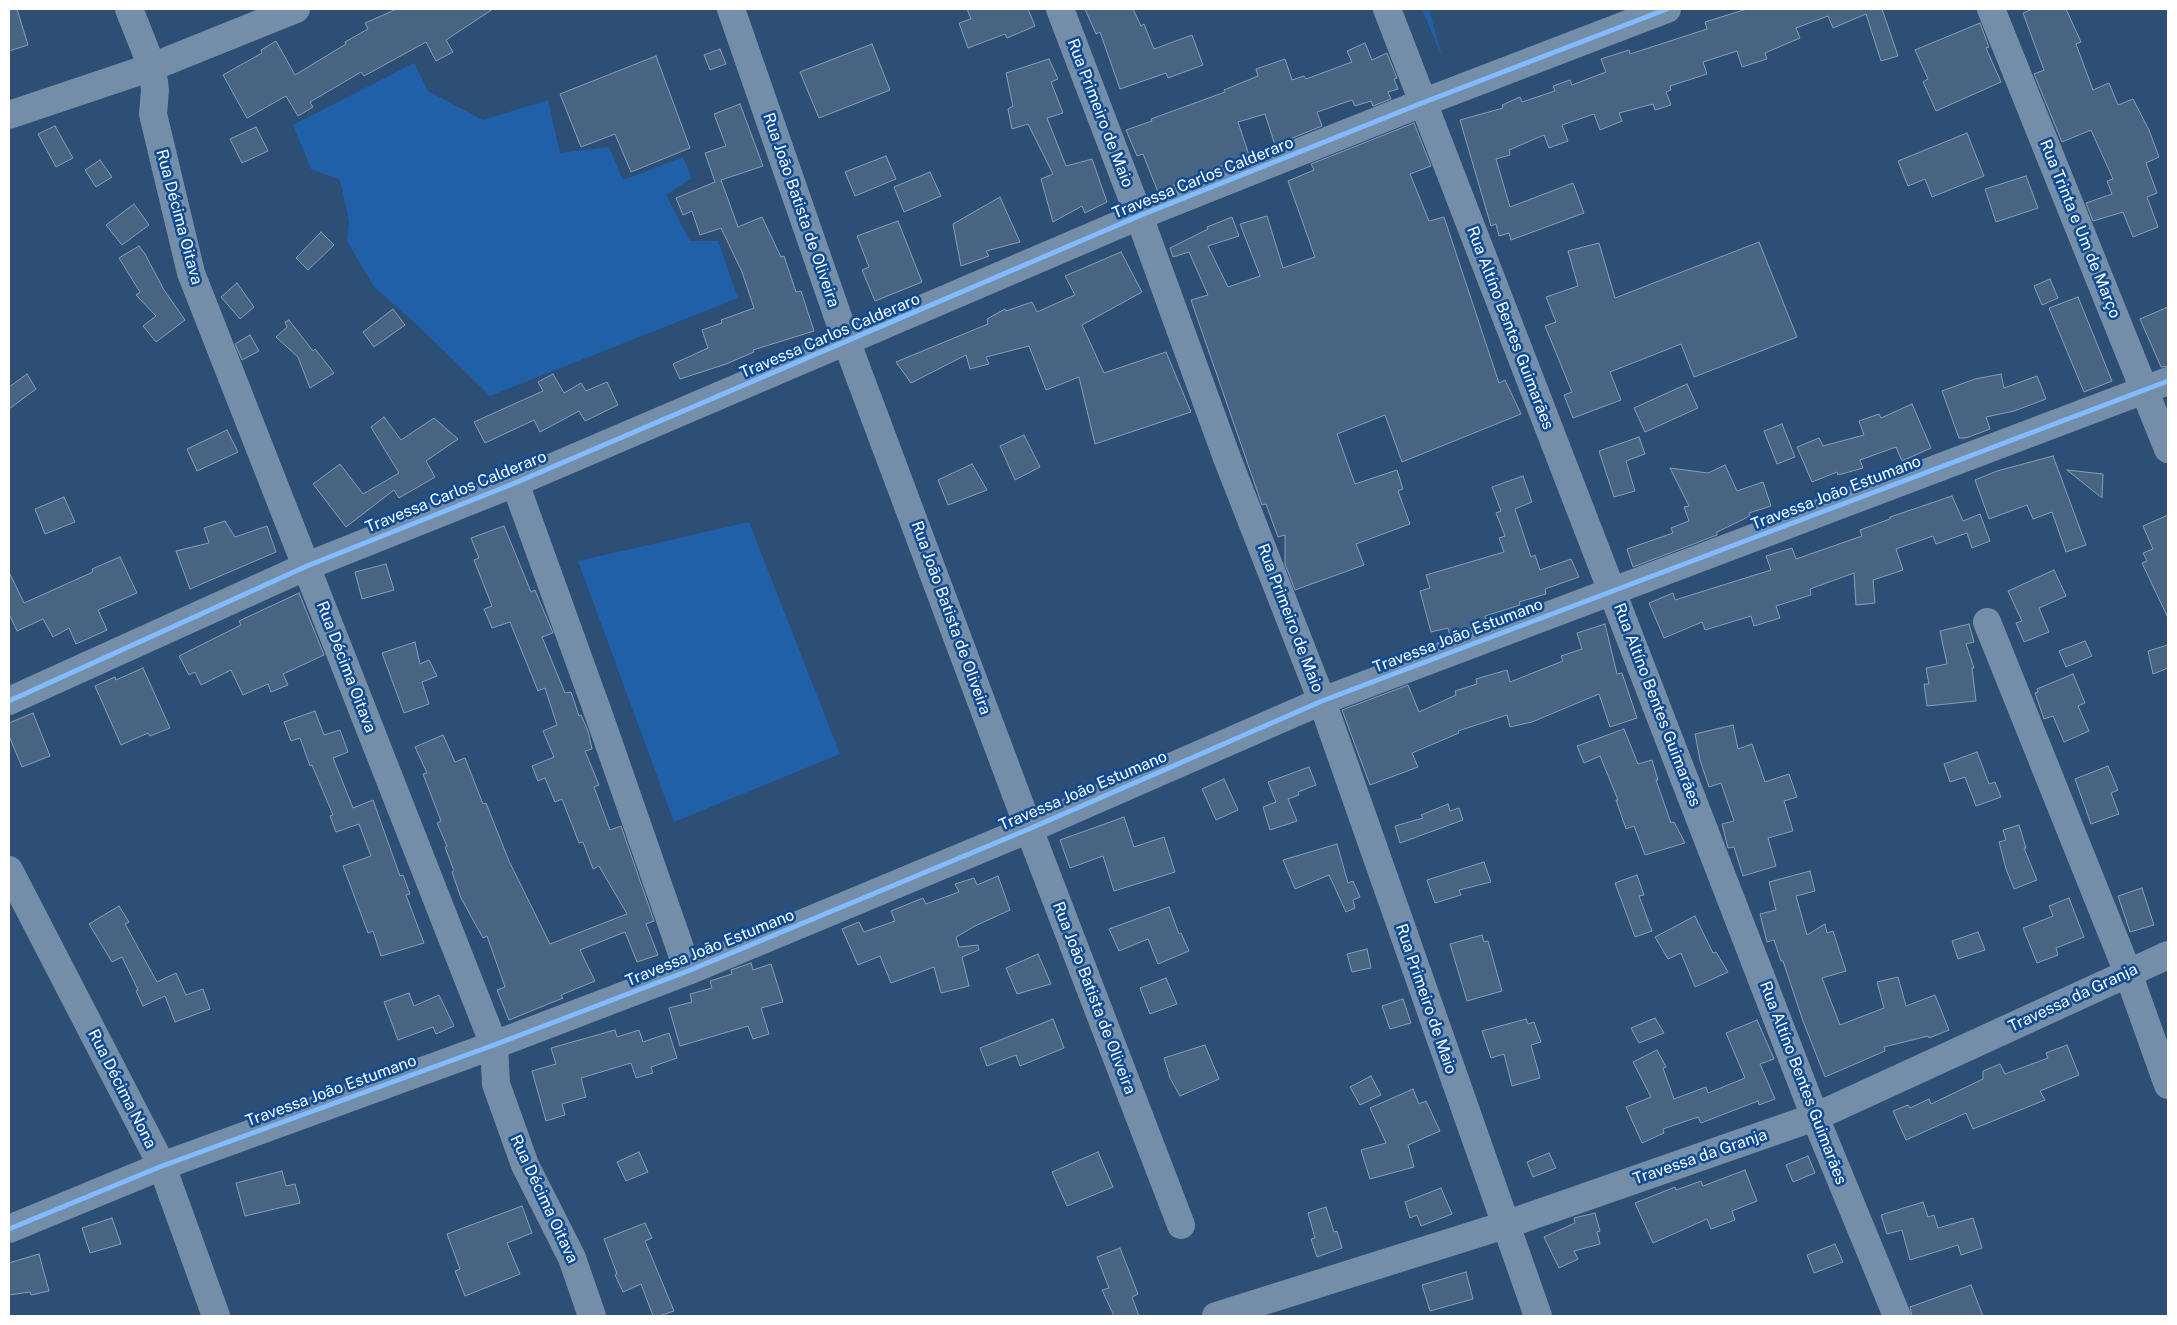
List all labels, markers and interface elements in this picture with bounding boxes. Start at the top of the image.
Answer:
street label: Rua Primeiro de Maio [1063,36,1137,190]
street label: Rua João Batista de Oliveira [759,110,843,310]
street label: Travessa Carlos Calderaro [1110,133,1296,223]
street label: Rua Trinta e Um de Março [2035,137,2125,321]
street label: Rua Décima Oitava [152,147,206,287]
street label: Rua Altíno Bentes Guimarães [1462,224,1558,432]
street label: Travessa Carlos Calderaro [737,289,923,383]
street label: Travessa Carlos Calderaro [363,447,549,537]
street label: Travessa João Estumano [1748,452,1924,534]
street label: Rua João Batista de Oliveira [907,519,995,717]
street label: Rua Primeiro de Maio [1253,541,1327,695]
street label: Travessa João Estumano [1370,595,1546,677]
street label: Rua Décima Oitava [312,599,380,735]
street label: Rua Altíno Bentes Guimarães [1609,601,1705,809]
street label: Travessa João Estumano [996,747,1170,835]
street label: Rua João Batista de Oliveira [1048,899,1140,1097]
street label: Travessa João Estumano [623,905,797,991]
street label: Rua Primeiro de Maio [1391,921,1461,1077]
street label: Travessa da Granja [2005,960,2141,1036]
street label: Rua Altíno Bentes Guimarães [1755,979,1851,1187]
street label: Rua Décima Nona [84,1026,160,1152]
street label: Travessa João Estumano [243,1051,419,1131]
street label: Travessa da Granja [1630,1125,1770,1189]
street label: Rua Décima Oitava [506,1132,582,1266]

